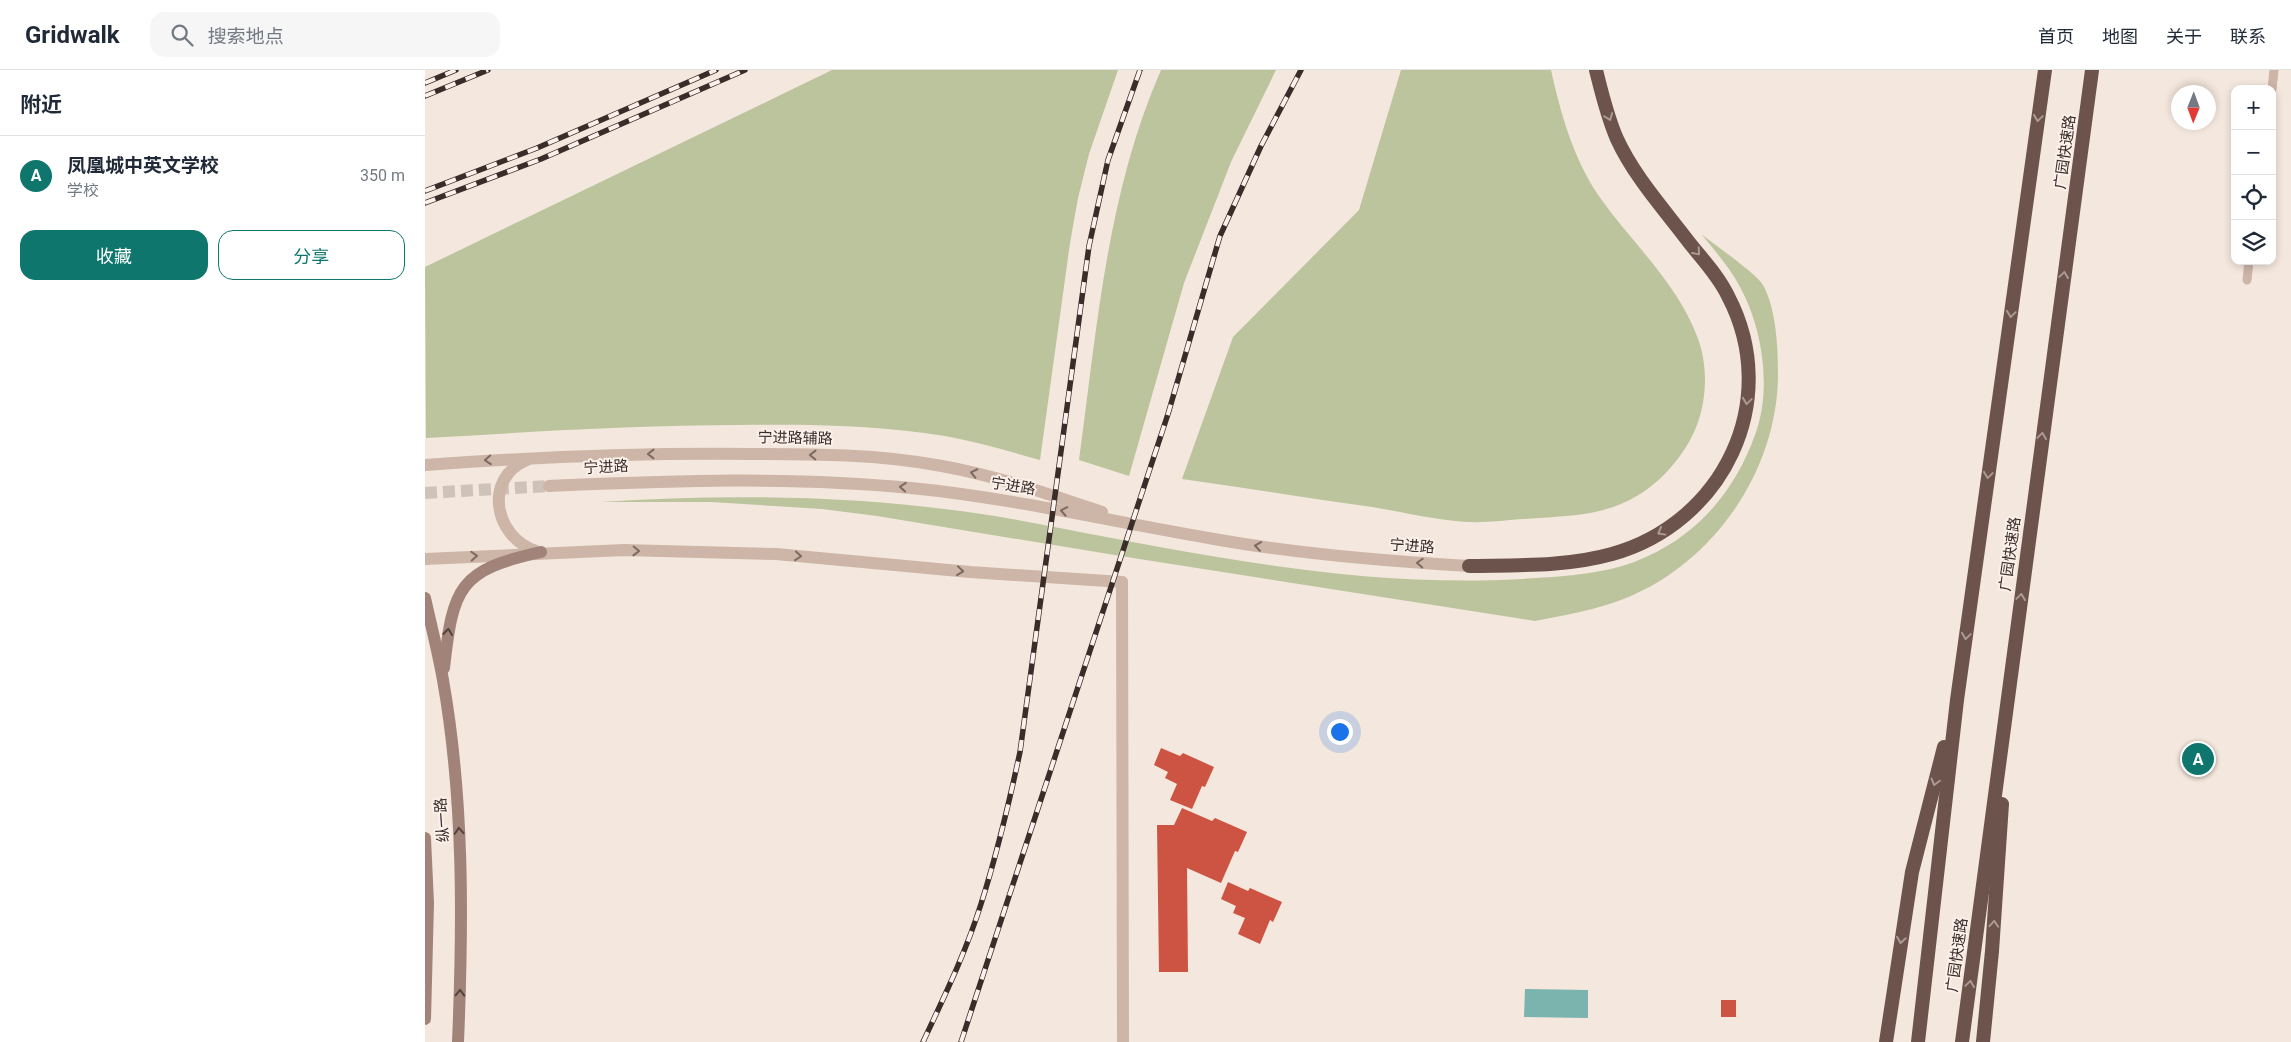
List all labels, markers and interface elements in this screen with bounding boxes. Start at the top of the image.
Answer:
search box [150,12,500,57]
text: Gridwalk [25,21,120,49]
icon: search [168,21,196,49]
text: 搜索地点 [208,25,284,48]
text: 首页 [2038,26,2074,47]
text: 地图 [2102,26,2138,47]
text: 关于 [2166,26,2202,47]
text: 联系 [2230,26,2266,47]
north arrow [2171,85,2216,130]
map controls [2231,85,2276,265]
button: + [2231,85,2276,130]
text: 附近 [20,93,62,117]
one-way arrow [1603,112,1613,121]
street label: 广园快速路 [2051,114,2079,190]
one-way arrow [2033,115,2044,123]
button: − [2231,130,2276,175]
text: 凤凰城中英文学校 [67,154,219,177]
text: A [31,166,41,185]
text: 350 m [360,166,405,185]
button: locate [2231,175,2276,220]
text: 学校 [67,181,99,200]
button: layers [2231,220,2276,265]
button: 收藏 [20,230,208,280]
button: 分享 [218,230,405,280]
one-way arrow [1692,247,1701,256]
one-way arrow [2058,271,2069,279]
one-way arrow [2006,310,2017,318]
one-way arrow [1742,398,1753,406]
street label: 宁进路辅路 [757,428,833,448]
one-way arrow [2037,432,2047,440]
one-way arrow [646,448,654,459]
one-way arrow [809,450,816,460]
one-way arrow [484,455,492,466]
street label: 宁进路 [583,457,629,477]
one-way arrow [970,468,979,478]
one-way arrow [1983,471,1994,479]
street label: 宁进路 [989,474,1037,498]
one-way arrow [899,482,907,493]
one-way arrow [1060,506,1069,517]
street label: 广园快速路 [1996,516,2024,592]
one-way arrow [1658,526,1667,536]
street label: 宁进路 [1389,535,1435,557]
one-way arrow [1254,541,1262,552]
one-way arrow [632,545,640,556]
one-way arrow [470,550,478,561]
one-way arrow [795,551,803,562]
one-way arrow [1416,557,1424,568]
one-way arrow [957,565,965,576]
one-way arrow [2015,593,2025,602]
one-way arrow [442,627,453,635]
one-way arrow [1961,631,1971,640]
your location [1327,719,1353,745]
pin: A [2182,740,2214,778]
one-way arrow [1931,777,1941,785]
street label: 纵一路 [431,797,453,843]
one-way arrow [454,827,465,835]
street label: 广园快速路 [1943,917,1971,993]
one-way arrow [1989,919,2000,927]
one-way arrow [1897,936,1907,944]
one-way arrow [1964,980,1975,988]
one-way arrow [455,989,466,997]

